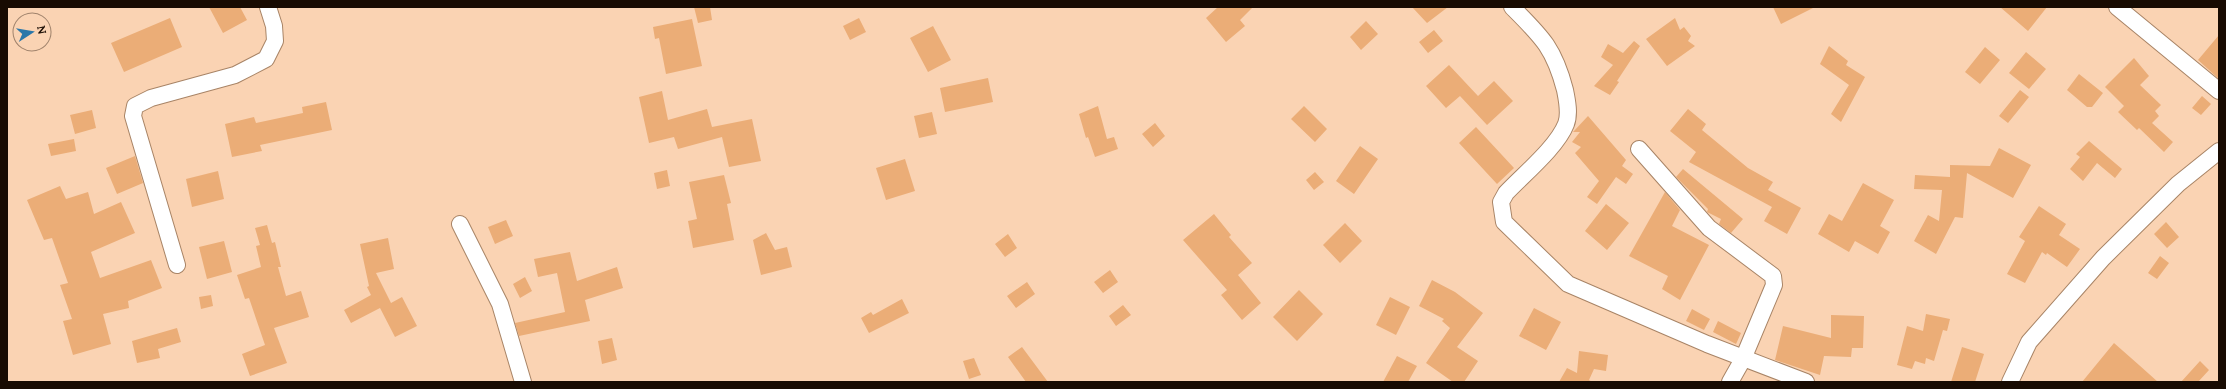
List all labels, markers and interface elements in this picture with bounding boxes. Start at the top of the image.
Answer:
north arrow [12,12,52,52]
text: N [34,24,50,36]

